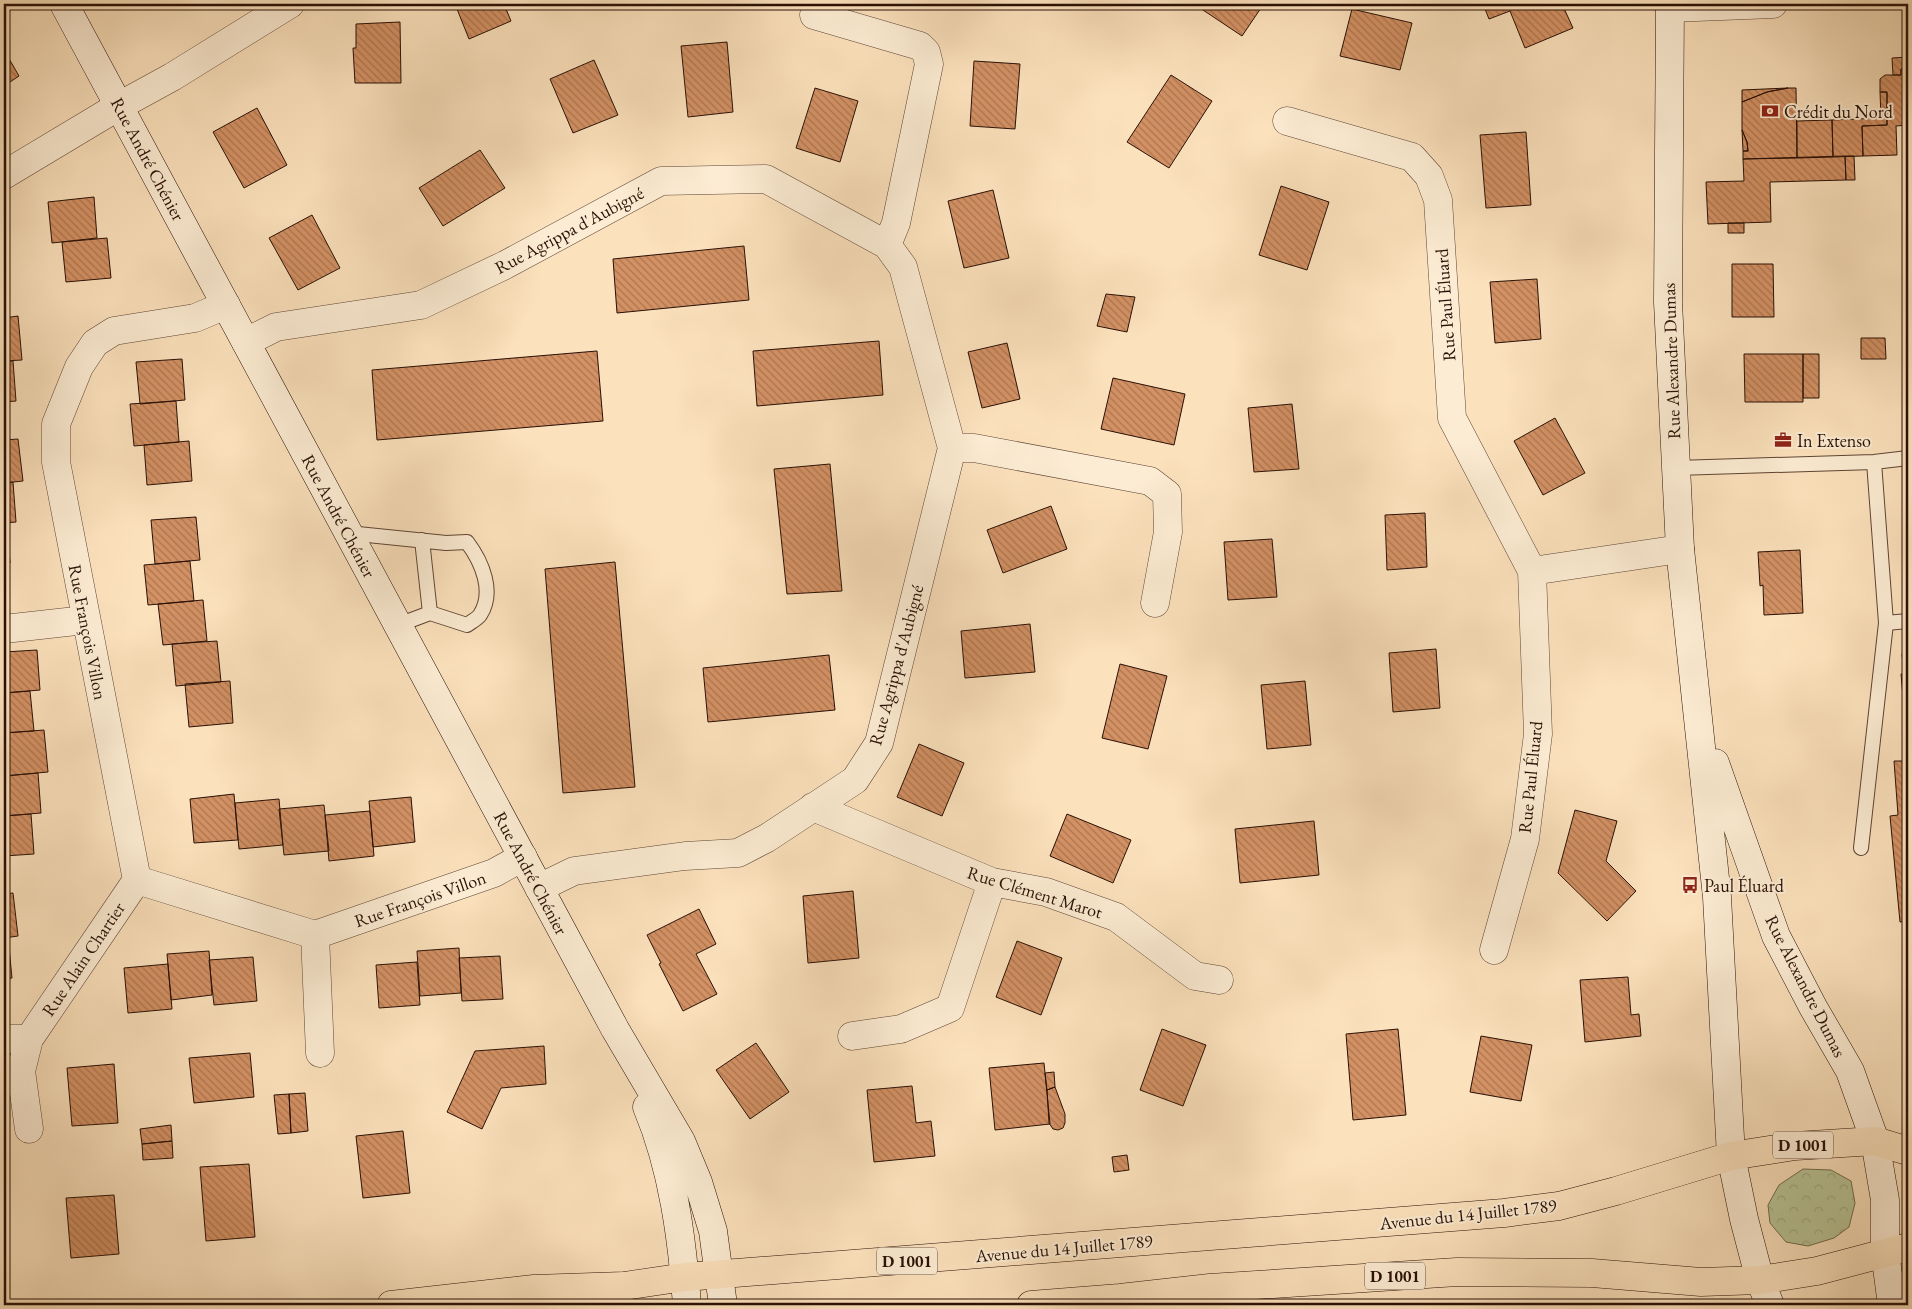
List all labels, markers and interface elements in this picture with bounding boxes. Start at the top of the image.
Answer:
street label: Rue André Chénier [106,93,190,225]
place label: Crédit du Nord [1784,100,1894,123]
bank icon: Crédit du Nord [1760,101,1780,121]
street label: Rue Agrippa d'Aubigné [491,181,647,279]
street label: Rue Paul Éluard [1430,247,1460,362]
street label: Rue Alexandre Dumas [1657,282,1685,440]
place label: In Extenso [1797,429,1871,452]
office icon: In Extenso [1773,430,1793,450]
street label: Rue André Chénier [297,450,381,582]
street label: Rue François Villon [64,562,113,702]
street label: Rue Agrippa d'Aubigné [863,582,929,748]
street label: Rue Paul Éluard [1513,719,1547,834]
street label: Rue André Chénier [489,807,573,939]
street label: Rue Clément Marot [964,860,1106,924]
street label: Rue François Villon [351,866,489,932]
place label: Paul Éluard [1704,874,1785,897]
bus stop icon: Paul Éluard [1680,875,1700,895]
street label: Rue Alain Chartier [36,898,130,1020]
street label: Rue Alexandre Dumas [1760,911,1852,1061]
road number: D 1001 [1773,1132,1833,1158]
street label: Avenue du 14 Juillet 1789 [1377,1193,1558,1235]
street label: Avenue du 14 Juillet 1789 [973,1229,1154,1267]
road number: D 1001 [877,1248,937,1274]
road number: D 1001 [1365,1262,1425,1290]

